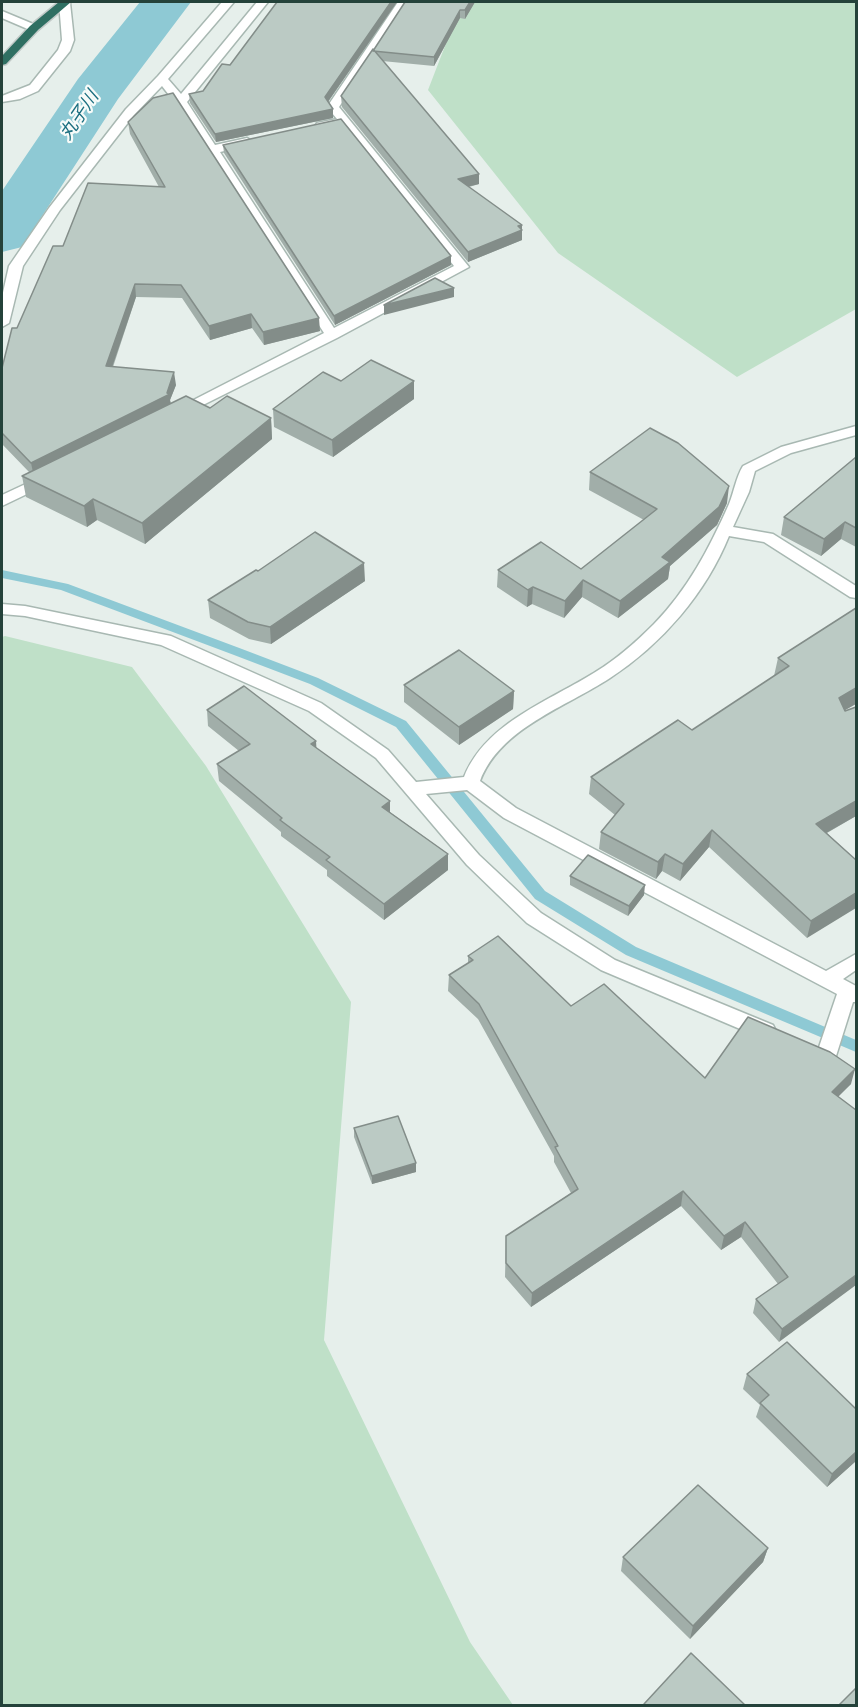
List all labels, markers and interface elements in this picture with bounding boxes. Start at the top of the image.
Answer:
water label: 丸子川 [56,88,104,144]

